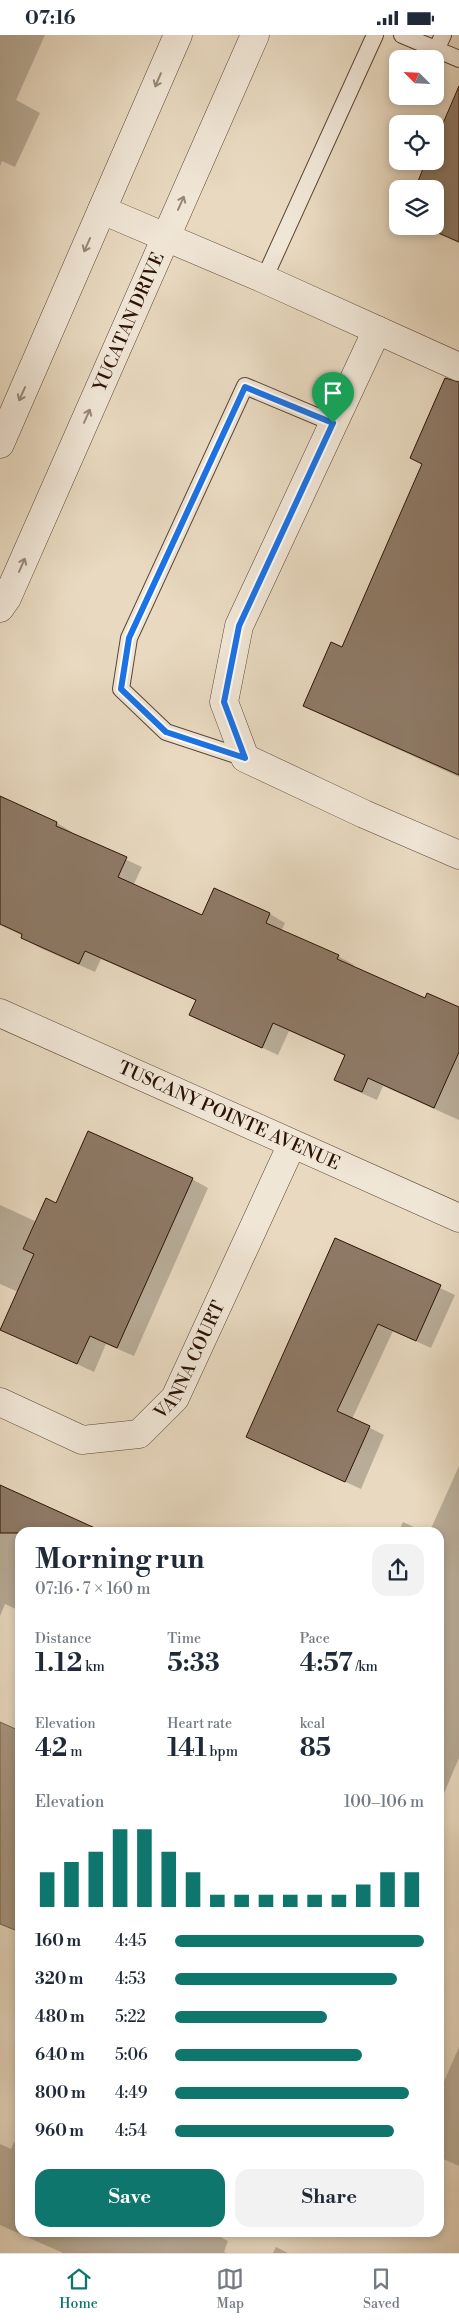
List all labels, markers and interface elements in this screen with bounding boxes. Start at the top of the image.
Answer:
text: 07:16 [25,6,75,30]
north arrow [389,50,444,105]
map controls [389,50,444,235]
one-way arrow [153,72,163,87]
button: locate [389,115,444,170]
button: layers [389,180,444,235]
one-way arrow [177,196,186,211]
one-way arrow [82,237,92,252]
street label: YUCATAN DRIVE [88,249,169,396]
pin [312,372,354,423]
icon: arrive [319,379,347,407]
one-way arrow [17,386,27,401]
one-way arrow [83,409,93,424]
one-way arrow [18,558,28,573]
street label: TUSCANY POINTE AVENUE [115,1056,344,1175]
street label: VANNA COURT [148,1297,230,1425]
text: Morning run [35,1542,204,1577]
button: share [372,1544,424,1596]
text: 07:16 · 7 × 160 m [35,1579,150,1599]
text: Distance [35,1630,92,1648]
text: Time [167,1630,201,1648]
text: Pace [300,1630,330,1648]
text: 1.12 [35,1648,82,1679]
text: 5:33 [167,1648,220,1679]
text: 4:57 [300,1648,353,1679]
text: km [82,1658,105,1676]
text: /km [353,1658,378,1676]
text: Elevation [35,1715,96,1733]
text: Heart rate [167,1715,232,1733]
text: kcal [300,1715,325,1733]
text: 42 [35,1733,67,1764]
text: 141 [167,1733,207,1764]
text: 85 [300,1733,331,1764]
text: m [67,1743,83,1761]
text: bpm [207,1743,238,1761]
text: Elevation [35,1792,104,1812]
text: 100–106 m [344,1792,424,1812]
text: 160 m [35,1931,81,1951]
text: 4:45 [115,1931,146,1951]
text: 320 m [35,1969,83,1989]
text: 4:53 [115,1969,146,1989]
text: 480 m [35,2007,85,2027]
text: 5:22 [115,2007,146,2027]
text: 640 m [35,2045,85,2065]
text: 5:06 [115,2045,148,2065]
text: 800 m [35,2083,86,2103]
text: 4:49 [115,2083,147,2103]
text: 960 m [35,2121,84,2141]
text: 4:54 [115,2121,147,2141]
button: Save [35,2169,225,2227]
button: Share [235,2169,424,2227]
tab: Home [59,2265,98,2313]
tab: Map [216,2265,244,2313]
tab: Saved [363,2265,400,2313]

